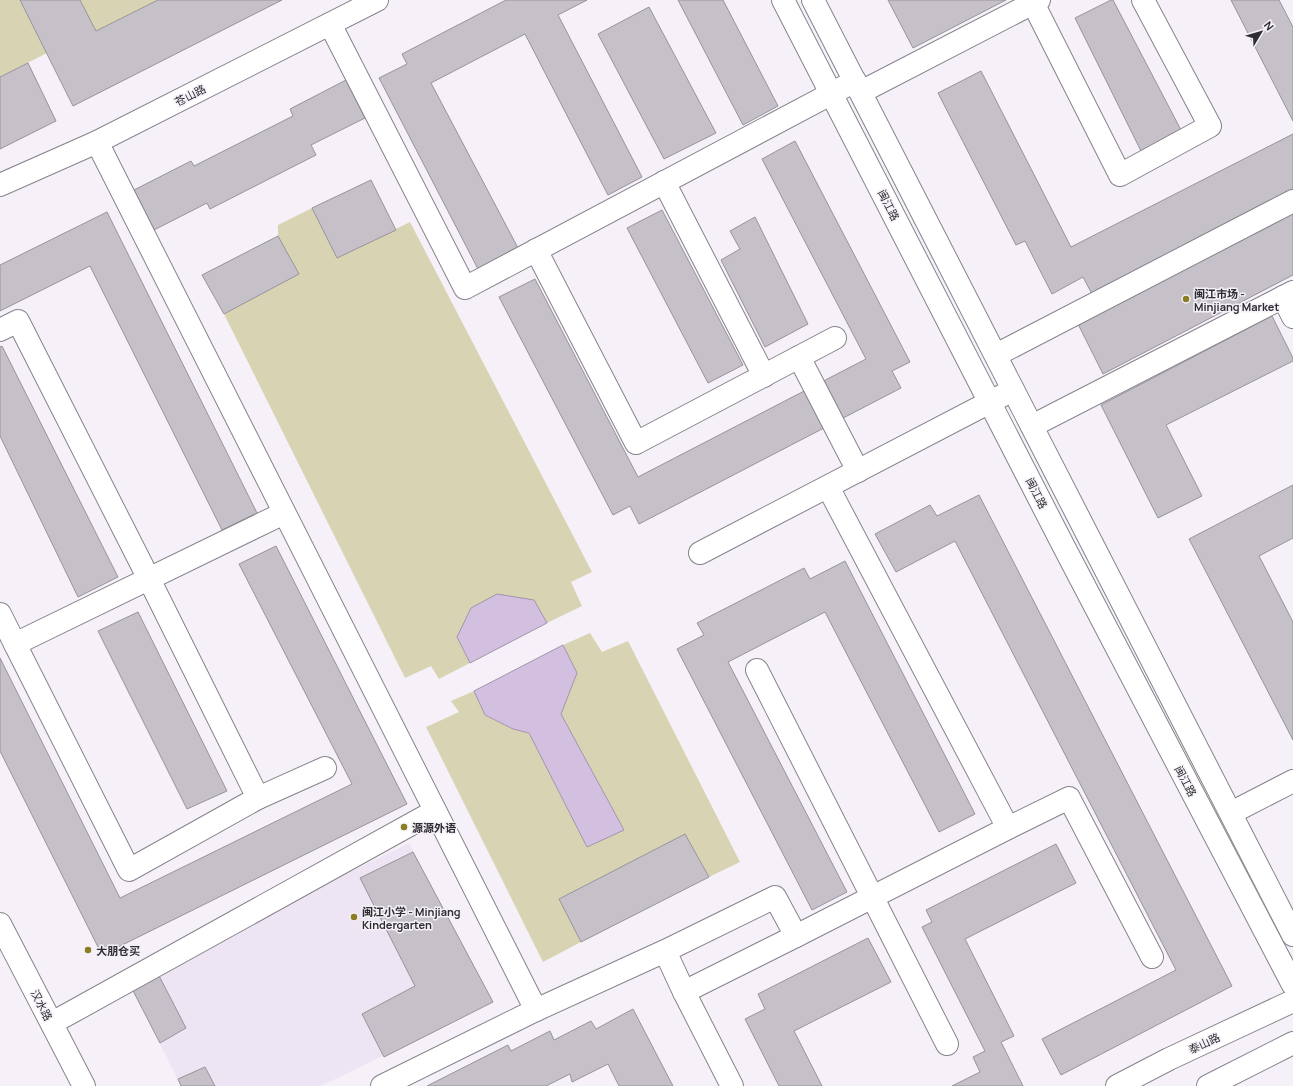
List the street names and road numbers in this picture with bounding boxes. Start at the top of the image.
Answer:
street label: 苍山路 [172,81,208,109]
street label: 闽江路 [875,187,903,223]
street label: 闽江路 [1023,475,1051,511]
street label: 闽江路 [1172,763,1200,799]
street label: 汉水路 [28,987,56,1023]
street label: 泰山路 [1186,1029,1222,1057]

